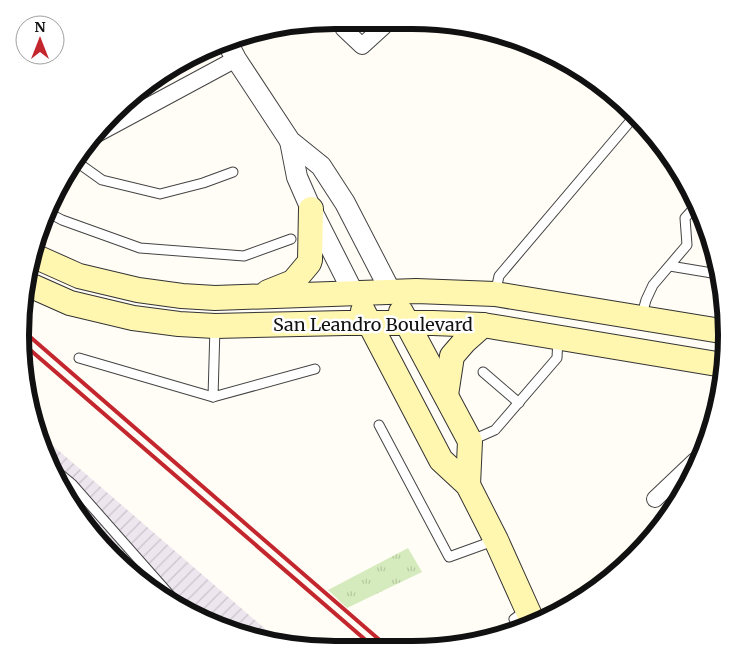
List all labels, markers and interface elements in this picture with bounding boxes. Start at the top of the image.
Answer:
north arrow [15,15,65,65]
text: N [34,18,46,36]
street label: San Leandro Boulevard [273,313,473,336]

